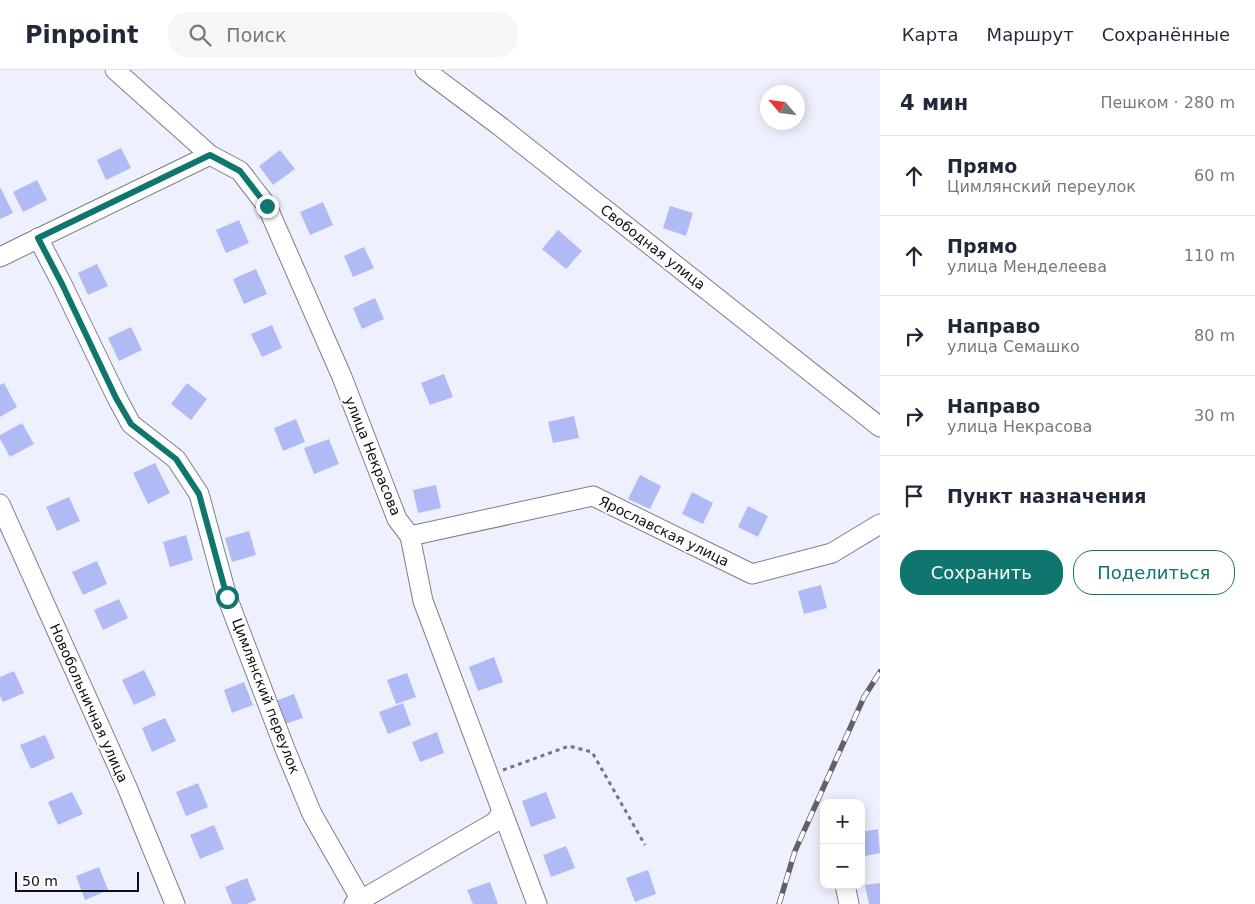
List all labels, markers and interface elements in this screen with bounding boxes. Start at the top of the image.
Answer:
search box [168,12,518,57]
text: Pinpoint [25,21,138,49]
icon: search [186,21,214,49]
text: Поиск [226,24,287,46]
text: Карта [902,24,959,45]
text: Маршрут [987,24,1074,45]
text: Сохранённые [1102,24,1230,45]
north arrow [760,85,805,130]
text: 4 мин [900,91,968,115]
text: Пешком · 280 m [1100,93,1235,112]
text: Прямо [947,155,1017,177]
icon: ahead [900,162,928,190]
text: 60 m [1194,166,1235,185]
text: Цимлянский переулок [947,177,1136,196]
route end [256,195,279,218]
street label: Свободная улица [597,201,709,293]
text: Прямо [947,235,1017,257]
icon: ahead [900,242,928,270]
text: 110 m [1184,246,1235,265]
text: улица Менделеева [947,257,1107,276]
text: Направо [947,315,1040,337]
icon: right [900,322,928,350]
text: 80 m [1194,326,1235,345]
text: улица Семашко [947,337,1080,356]
street label: улица Некрасова [342,394,404,518]
text: Направо [947,395,1040,417]
icon: right [900,402,928,430]
text: 30 m [1194,406,1235,425]
text: улица Некрасова [947,417,1092,436]
icon: arrive [900,482,928,510]
text: Пункт назначения [947,485,1146,507]
street label: Ярославская улица [596,493,732,569]
button: Сохранить [900,550,1063,595]
button: Поделиться [1073,550,1235,595]
route start [216,586,239,609]
street label: Цимлянский переулок [229,616,303,776]
street label: Новобольничная улица [47,621,131,785]
map controls [820,799,865,889]
button: + [820,799,865,844]
button: − [820,844,865,889]
scale bar [15,869,139,892]
text: 50 m [22,873,58,889]

